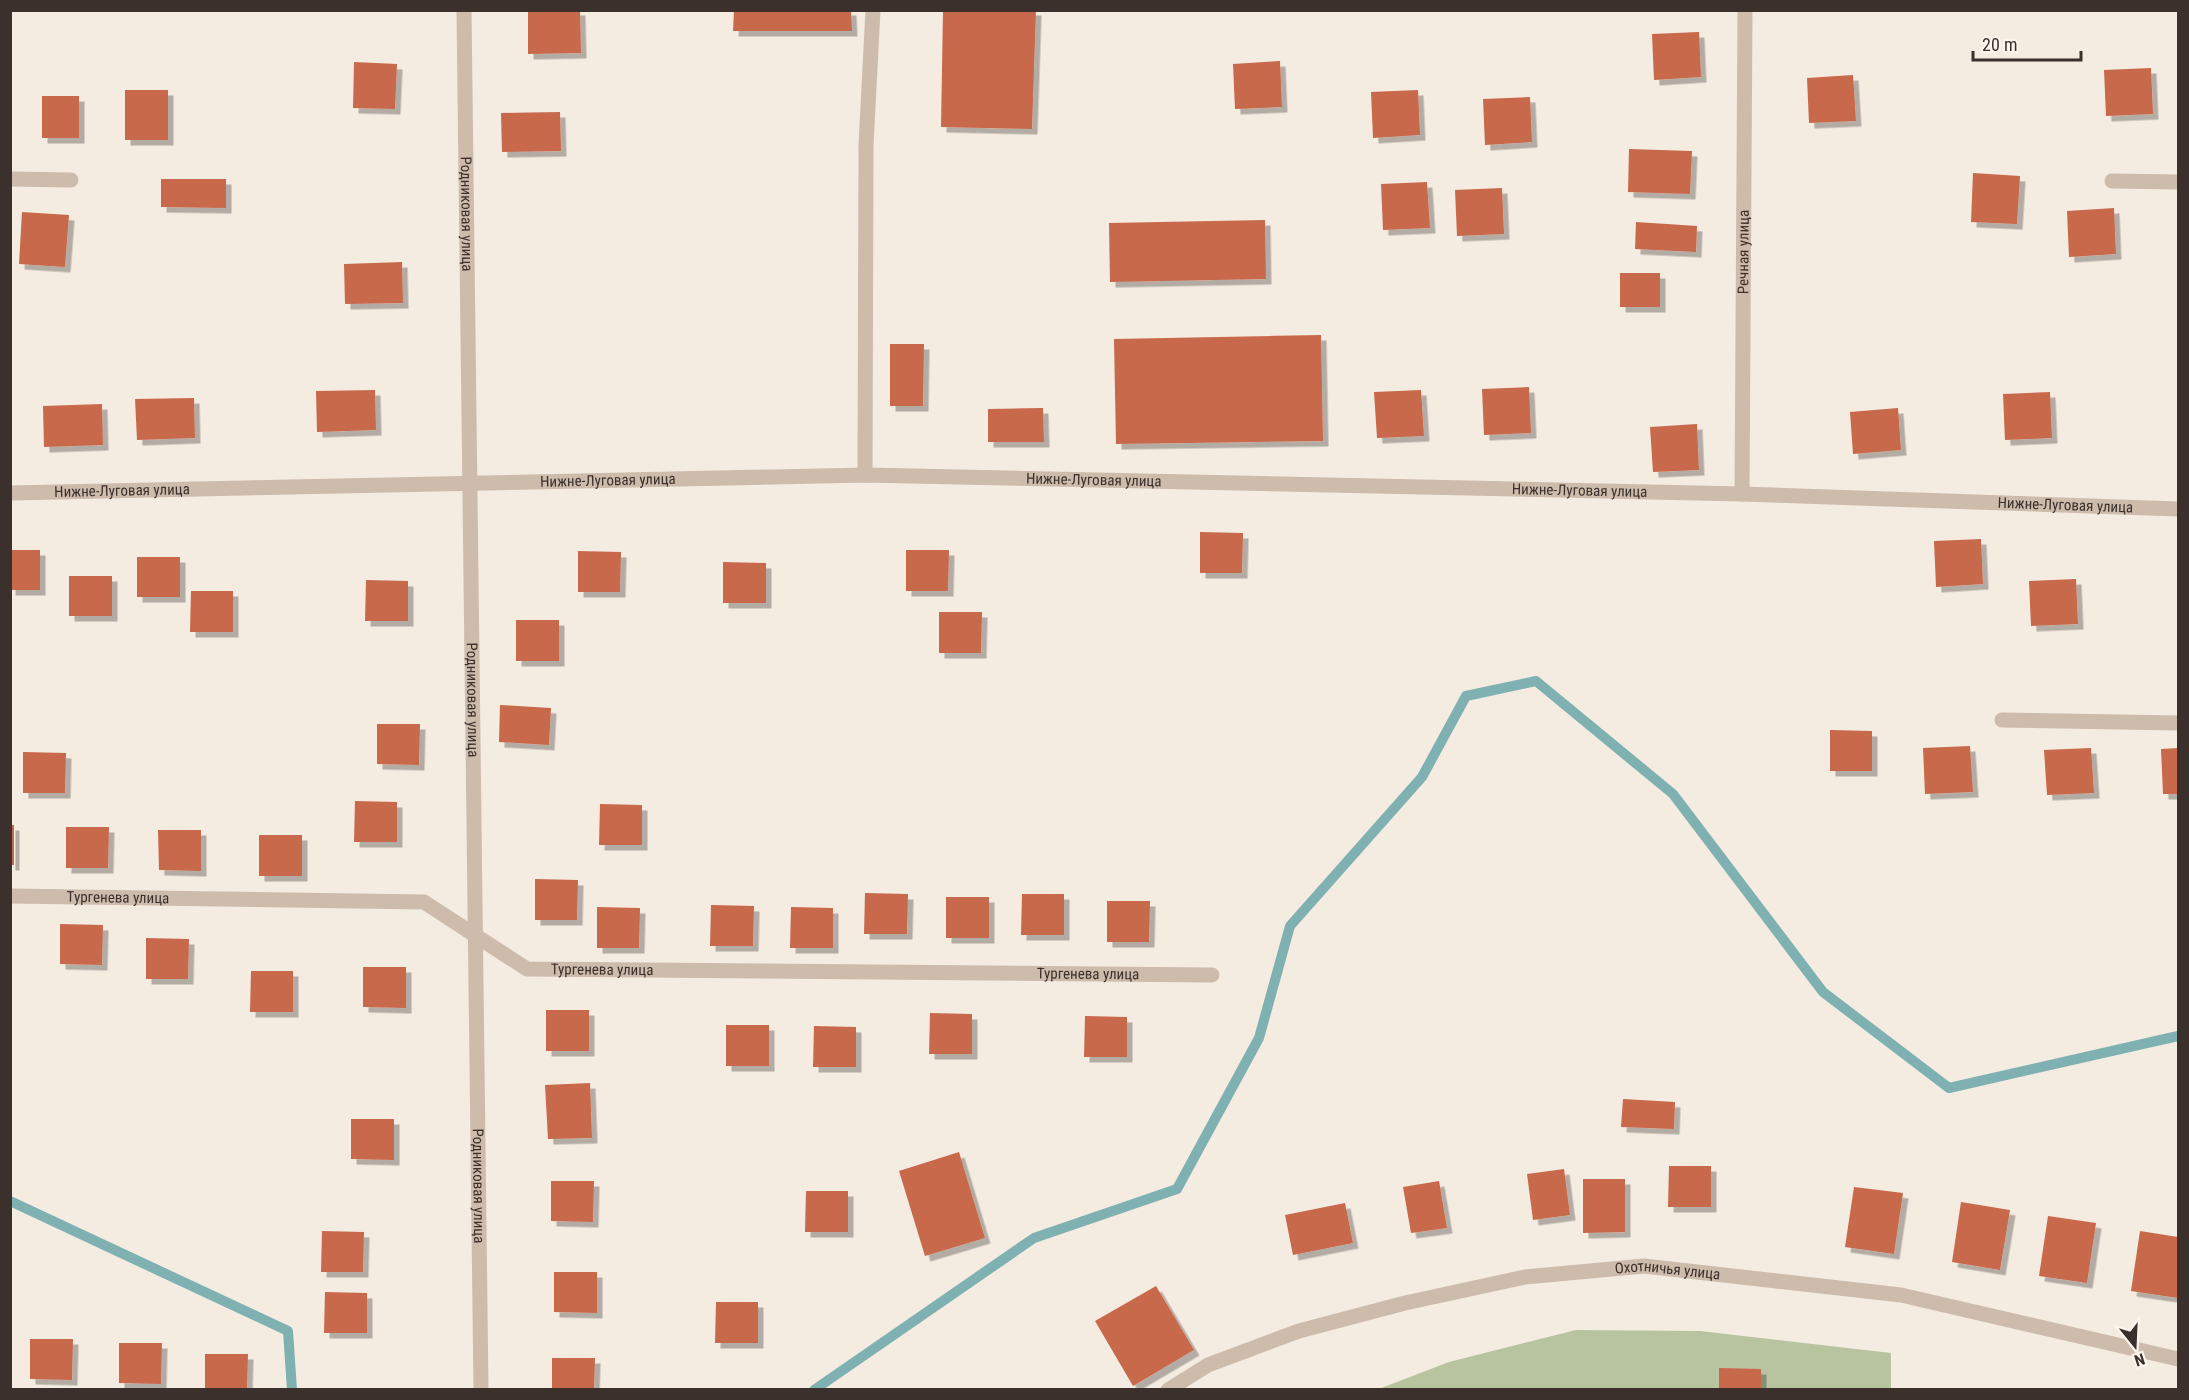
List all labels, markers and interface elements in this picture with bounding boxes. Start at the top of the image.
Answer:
scale bar [1973,24,2081,62]
text: 20 m [1982,34,2017,55]
street label: Родниковая улица [457,156,476,272]
street label: Речная улица [1734,210,1753,294]
street label: Нижне-Луговая улица [1026,469,1162,490]
street label: Нижне-Луговая улица [540,470,676,491]
street label: Нижне-Луговая улица [54,480,190,501]
street label: Нижне-Луговая улица [1512,480,1648,501]
street label: Нижне-Луговая улица [1997,494,2133,516]
street label: Родниковая улица [463,642,482,758]
street label: Тургенева улица [67,888,169,907]
street label: Тургенева улица [551,960,653,979]
street label: Тургенева улица [1037,964,1139,983]
street label: Родниковая улица [469,1128,488,1243]
street label: Охотничья улица [1614,1257,1721,1284]
north arrow [2105,1316,2165,1376]
text: N [2132,1349,2147,1370]

